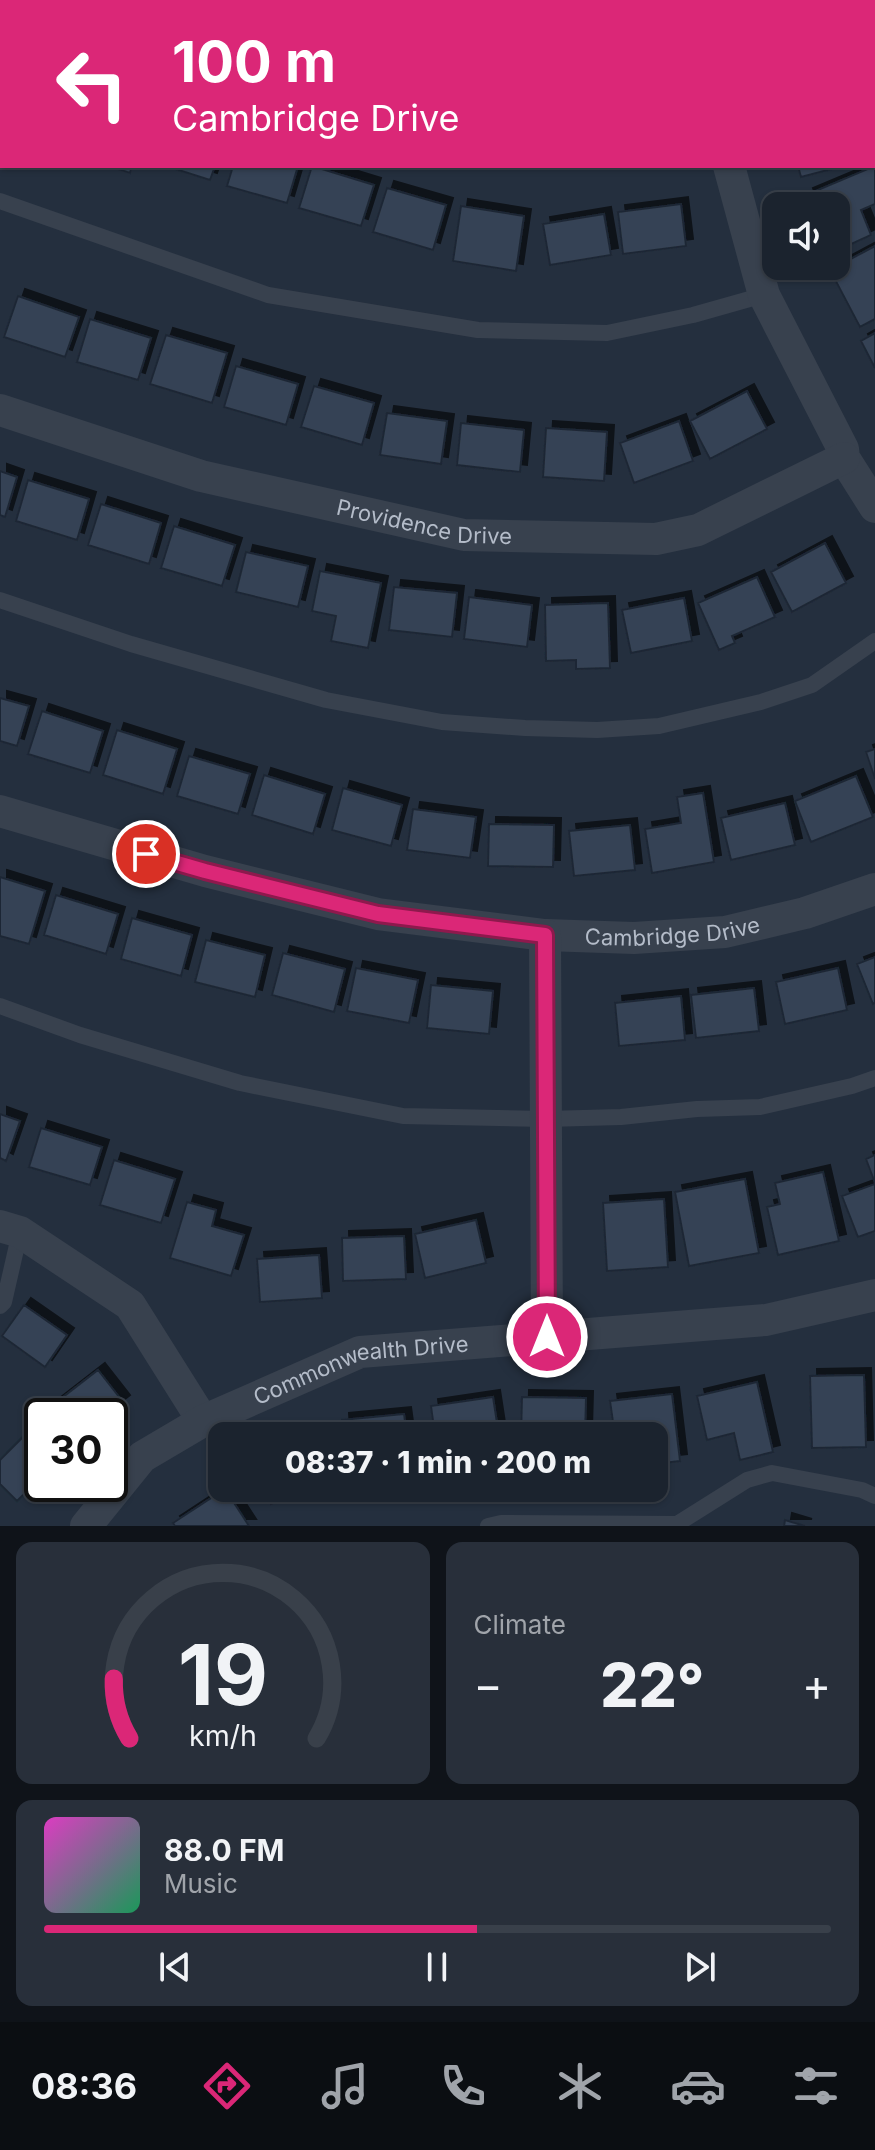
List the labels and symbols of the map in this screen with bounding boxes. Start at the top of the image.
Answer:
street label: Providence Drive [334,494,512,549]
pin [112,820,180,888]
street label: Cambridge Drive [584,911,763,951]
position arrow [505,1295,589,1379]
street label: Commonwealth Drive [249,1331,469,1410]
speed limit sign: 30 [24,1398,128,1502]

